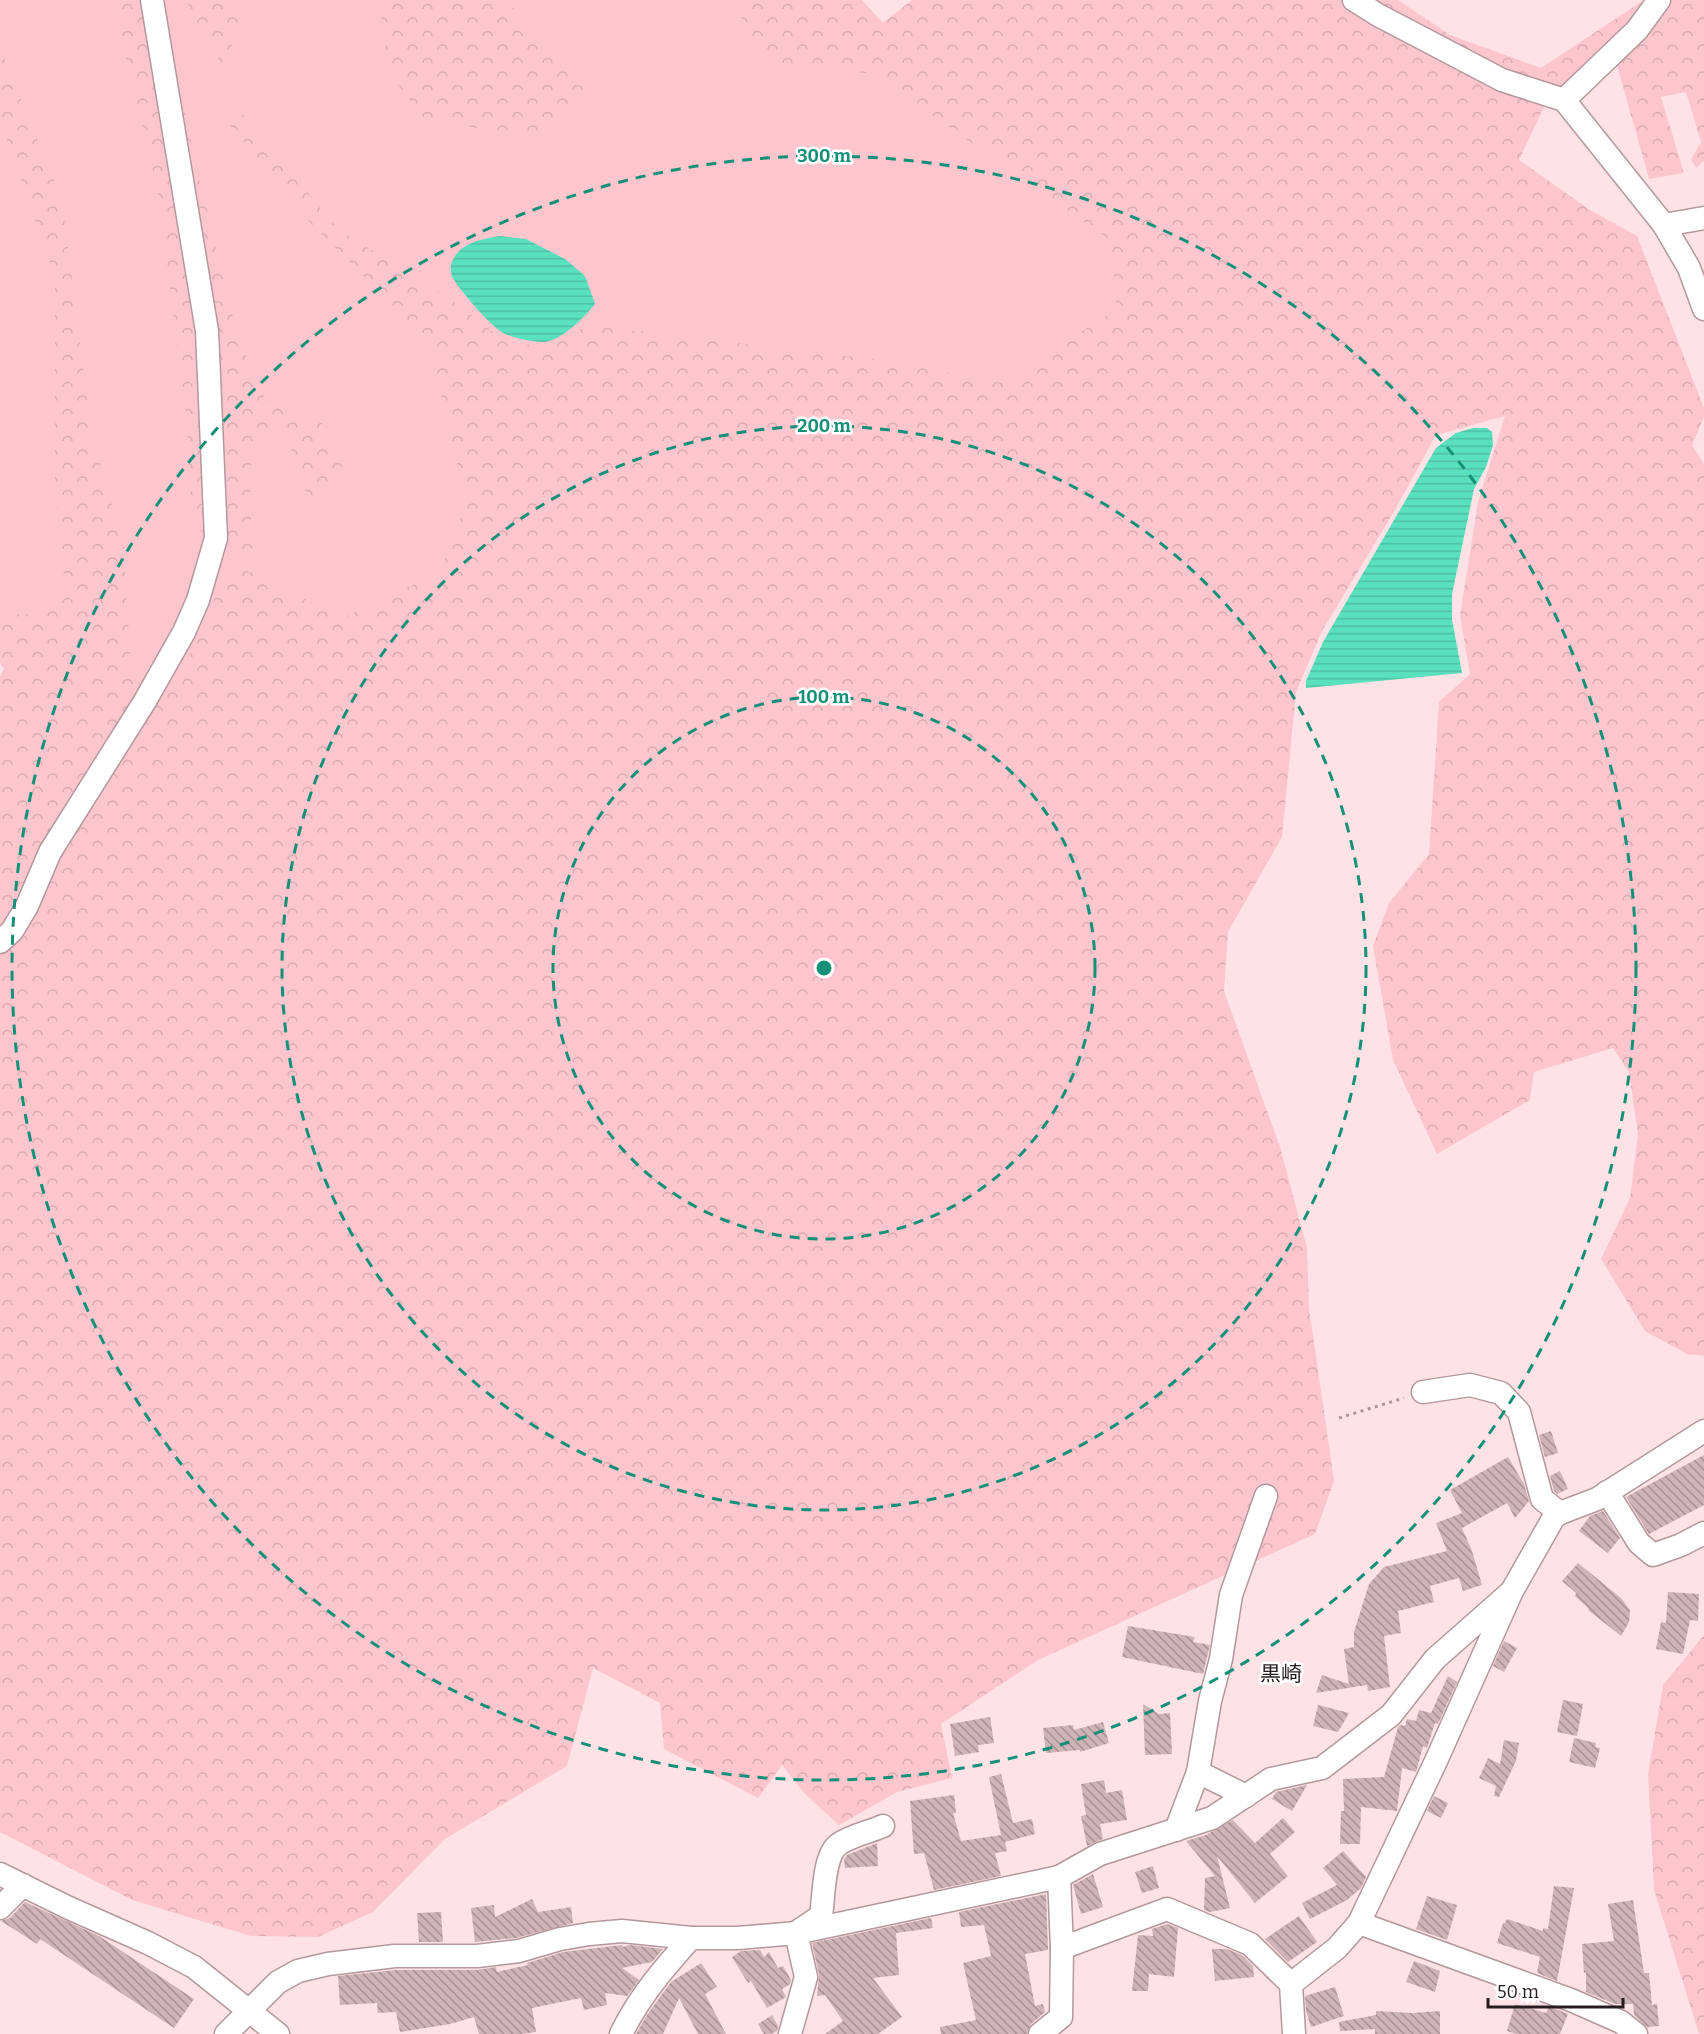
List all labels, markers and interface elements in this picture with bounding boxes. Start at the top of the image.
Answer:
text: 300 m [797,145,851,167]
text: 200 m [797,415,851,437]
text: 100 m [798,686,850,708]
centre of rings [814,958,834,978]
district label: 黒崎 [1260,1661,1302,1687]
scale bar [1488,1971,1623,2009]
text: 50 m [1497,1981,1539,2003]

